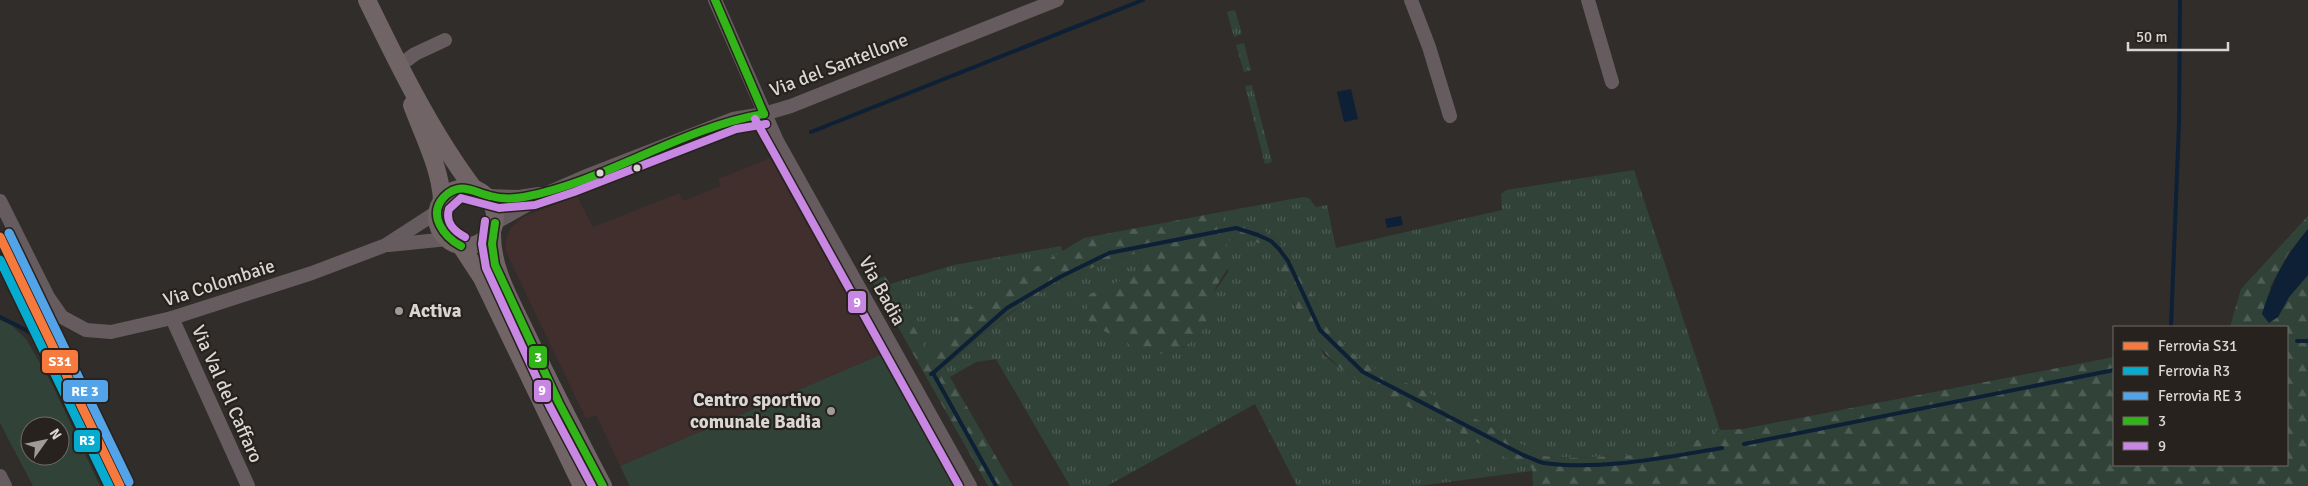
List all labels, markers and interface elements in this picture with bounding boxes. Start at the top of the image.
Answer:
scale bar [2128,20,2228,52]
street label: Via del Santellone [766,28,912,102]
text: 50 m [2136,28,2167,46]
unlabelled marker [632,163,642,173]
unlabelled marker [595,168,605,178]
street label: Via Badia [853,252,911,330]
street label: Via Colombaie [160,254,278,312]
line badge: 9 [847,290,867,314]
text: 9 [853,294,861,311]
place label: Activa [409,299,462,323]
marker: Activa [393,305,405,317]
street label: Via Val del Caffaro [186,321,268,467]
legend [2113,326,2288,466]
text: Ferrovia S31 [2158,337,2237,355]
line badge: 3 [528,345,548,369]
line badge: S31 [41,349,79,374]
text: 3 [534,349,542,366]
text: S31 [49,353,72,370]
text: Ferrovia R3 [2158,362,2230,380]
line badge: RE 3 [62,379,109,403]
line badge: 9 [533,379,552,403]
text: 9 [538,382,546,399]
text: RE 3 [71,383,99,400]
text: Ferrovia RE 3 [2158,387,2242,405]
place label: Centro sportivo comunale Badia [690,388,821,434]
marker: Centro sportivo comunale Badia [825,405,837,417]
text: 3 [2158,412,2166,430]
north arrow [20,416,70,466]
text: N [46,425,65,443]
line badge: R3 [73,429,101,453]
text: R3 [79,432,95,449]
text: 9 [2158,437,2166,455]

